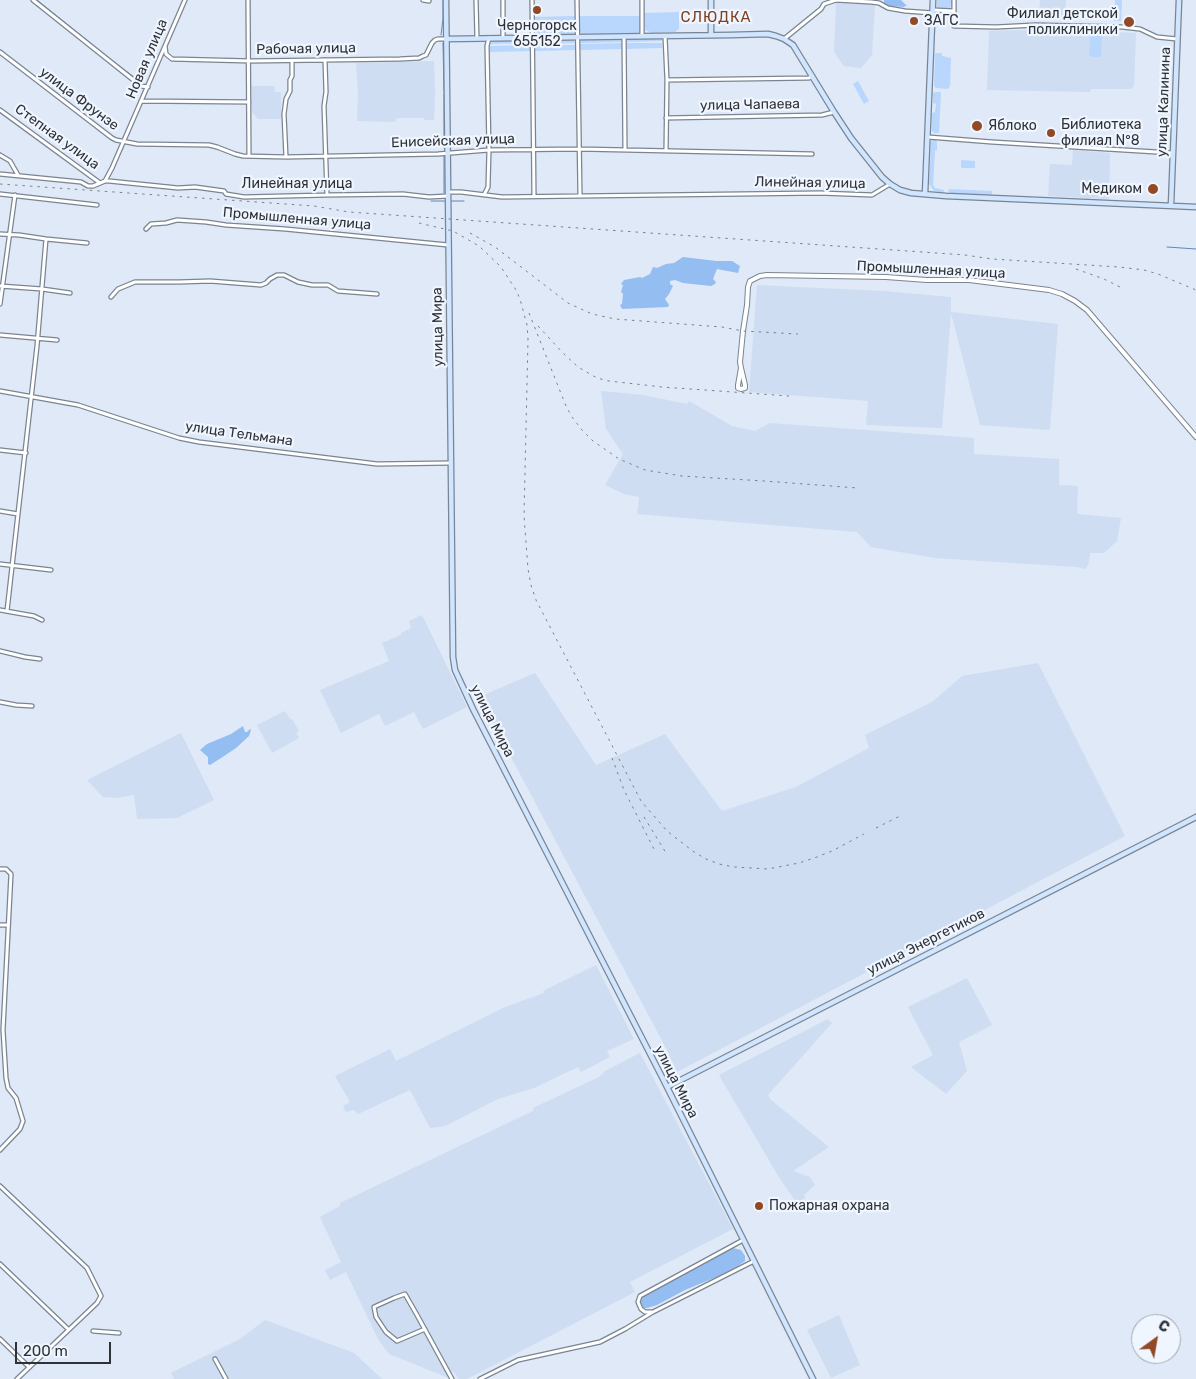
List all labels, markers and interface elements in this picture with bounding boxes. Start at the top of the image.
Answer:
marker: Черногорск 655152 [531,4,543,16]
place label: Филиал детской поликлиники [1007,6,1118,38]
district label: СЛЮДКА [680,9,752,27]
place label: ЗАГС [924,13,959,29]
marker: ЗАГС [908,15,920,27]
marker: Филиал детской поликлиники [1122,15,1136,29]
street label: Новая улица [123,17,171,101]
place label: Черногорск 655152 [497,18,577,50]
street label: Рабочая улица [256,40,356,58]
street label: улица Калинина [1154,47,1174,157]
street label: улица Фрунзе [36,64,122,134]
street label: улица Чапаева [700,96,800,114]
street label: Степная улица [12,101,102,173]
place label: Библиотека филиал N°8 [1061,117,1142,150]
place label: Яблоко [988,118,1037,134]
marker: Яблоко [970,119,984,133]
marker: Библиотека филиал N°8 [1045,127,1057,139]
street label: Енисейская улица [391,130,515,152]
street label: Линейная улица [754,174,866,192]
street label: Линейная улица [242,176,352,192]
place label: Медиком [1081,181,1142,197]
marker: Медиком [1146,182,1160,196]
street label: Промышленная улица [222,204,372,234]
street label: Промышленная улица [856,258,1006,282]
street label: улица Мира [429,287,447,367]
street label: улица Тельмана [184,418,294,450]
street label: улица Мира [466,682,518,760]
street label: улица Энергетиков [864,905,988,979]
street label: улица Мира [650,1043,702,1121]
place label: Пожарная охрана [769,1198,890,1214]
marker: Пожарная охрана [753,1200,765,1212]
north arrow [1131,1314,1181,1364]
text: С [1155,1317,1172,1337]
scale bar [18,1332,114,1364]
text: 200 m [23,1342,68,1360]

